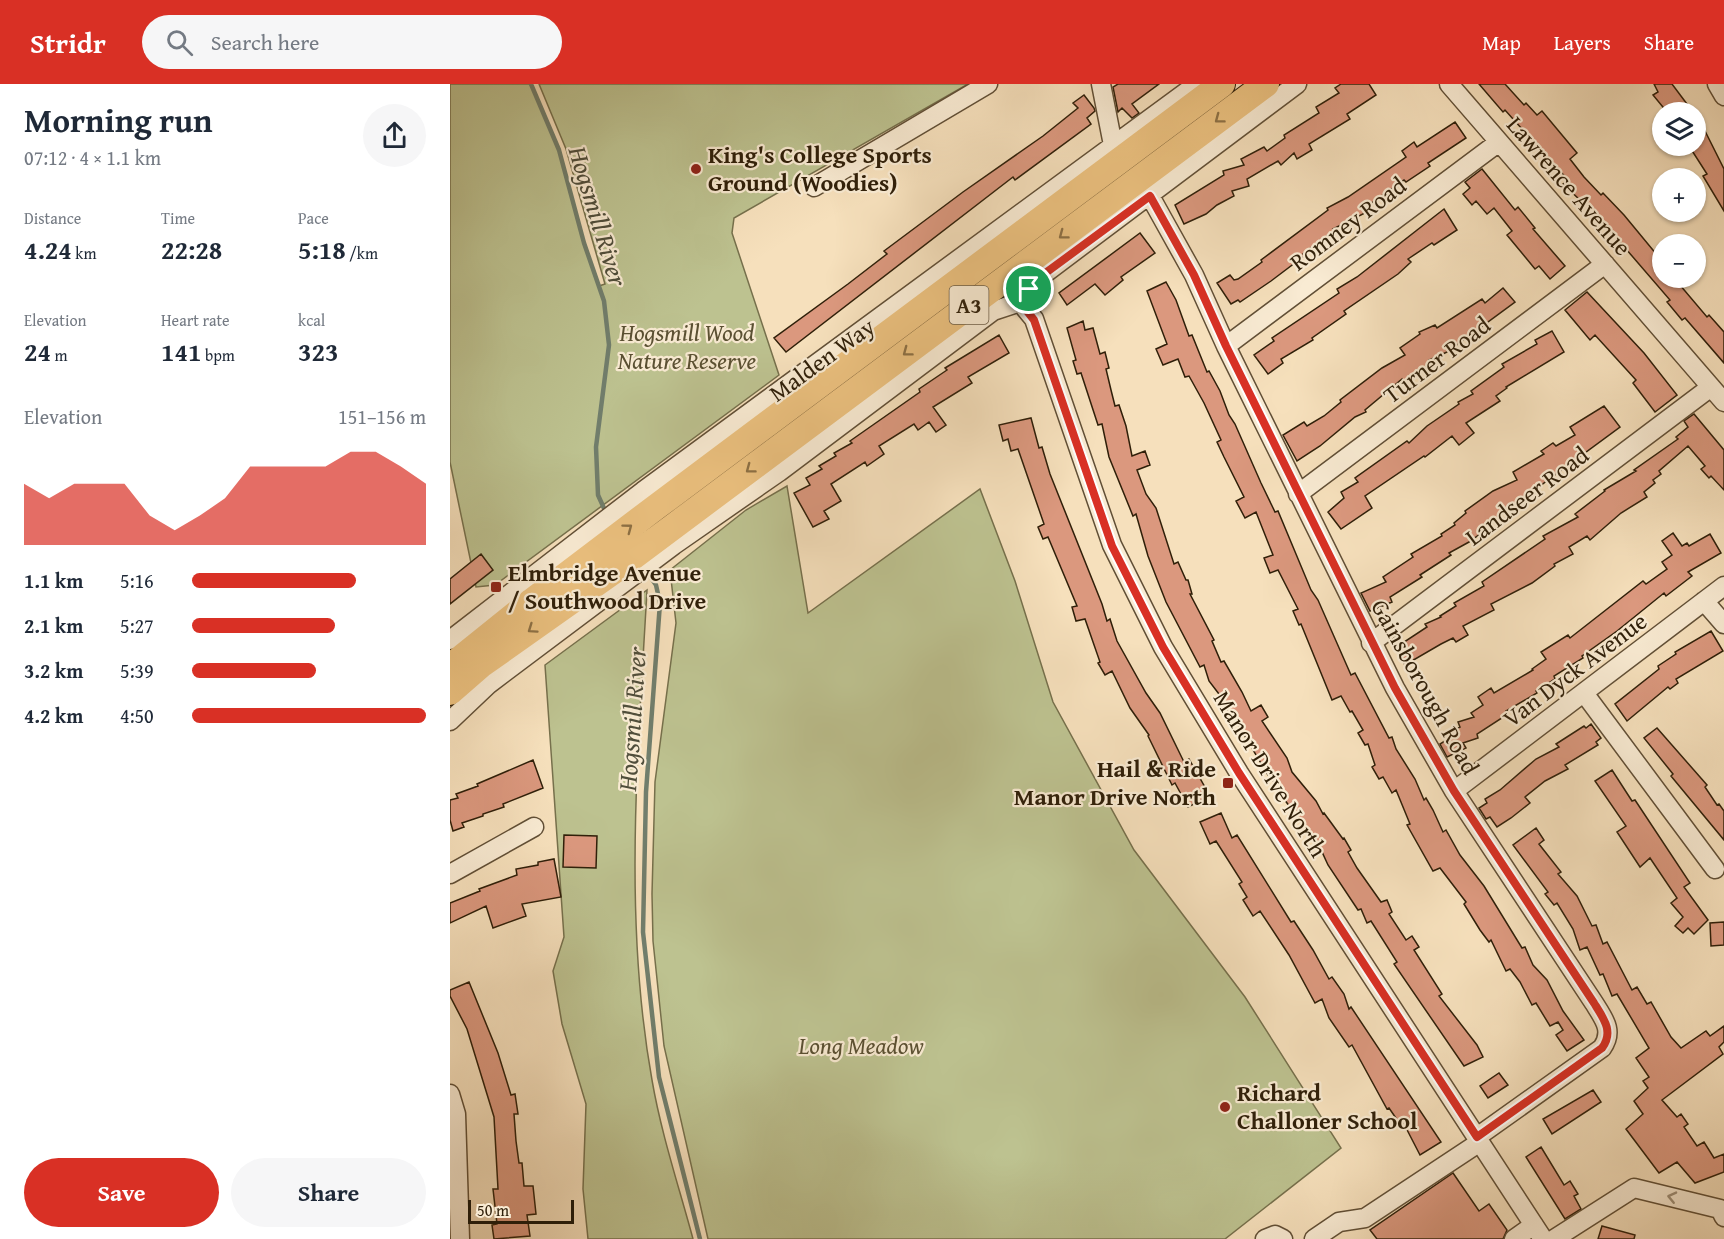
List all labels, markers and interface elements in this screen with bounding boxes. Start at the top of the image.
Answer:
search box [142,15,562,69]
text: Stridr [30,22,106,63]
icon: search [163,26,196,59]
text: Search here [211,26,319,58]
text: Map [1482,27,1521,58]
text: Layers [1554,27,1611,58]
text: Share [1644,27,1694,58]
text: Morning run [24,96,213,144]
map controls [1652,102,1706,288]
button: layers [1652,102,1706,156]
button: share [363,104,426,167]
street label: Lawrence Avenue [1499,108,1640,263]
one-way arrow [1215,112,1226,123]
place label: King's College Sports Ground (Woodies) [708,137,932,200]
water label: Hogsmill River [558,140,639,292]
text: 07:12 · 4 × 1.1 km [24,143,161,172]
marker: King's College Sports Ground (Woodies) [689,162,703,176]
street label: Romney Road [1282,168,1413,279]
button: + [1652,168,1706,222]
text: Distance [24,206,81,230]
text: Time [161,206,195,230]
text: Pace [298,206,329,230]
one-way arrow [1058,228,1069,239]
text: 4.24 [24,230,72,269]
text: 22:28 [161,230,222,269]
text: 5:18 [298,230,346,269]
button: − [1652,234,1706,288]
text: km [72,241,96,265]
text: /km [346,241,378,265]
pin [1003,263,1054,314]
icon: arrive [1012,272,1045,305]
road number: A3 [950,286,988,324]
street label: Turner Road [1376,307,1498,412]
text: Elevation [24,308,87,332]
text: Heart rate [161,308,230,332]
text: kcal [298,308,325,332]
street label: Malden Way [762,309,882,410]
park label: Hogsmill Wood Nature Reserve [617,315,757,378]
text: 24 [24,332,51,371]
text: 141 [161,332,201,371]
text: 323 [298,332,338,371]
text: m [51,343,68,367]
text: bpm [201,343,235,367]
one-way arrow [902,345,913,356]
text: Elevation [24,402,102,431]
text: 151–156 m [338,402,426,431]
street label: Landseer Road [1458,437,1596,554]
one-way arrow [746,462,757,473]
one-way arrow [621,525,632,536]
place label: Elmbridge Avenue / Southwood Drive [508,555,707,618]
text: 1.1 km [24,566,83,595]
text: 5:16 [120,566,154,595]
marker: Elmbridge Avenue / Southwood Drive [489,580,503,594]
street label: Gainsborough Road [1363,593,1488,781]
street label: Van Dyck Avenue [1495,604,1654,735]
text: 2.1 km [24,611,83,640]
text: 5:27 [120,611,154,640]
one-way arrow [527,622,538,633]
water label: Hogsmill River [607,644,656,793]
text: 3.2 km [24,656,83,685]
text: 5:39 [120,656,154,685]
street label: Manor Drive North [1205,684,1336,864]
text: 4.2 km [24,701,83,730]
text: 4:50 [120,701,154,730]
place label: Hail & Ride Manor Drive North [1014,751,1216,814]
marker: Hail & Ride Manor Drive North [1221,776,1235,790]
park label: Long Meadow [798,1028,924,1063]
place label: Richard Challoner School [1237,1075,1418,1138]
marker: Richard Challoner School [1218,1100,1232,1114]
button: Save [24,1158,219,1227]
button: Share [231,1158,426,1227]
one-way arrow [1667,1192,1677,1205]
scale bar [468,1197,574,1224]
text: 50 m [477,1198,509,1222]

